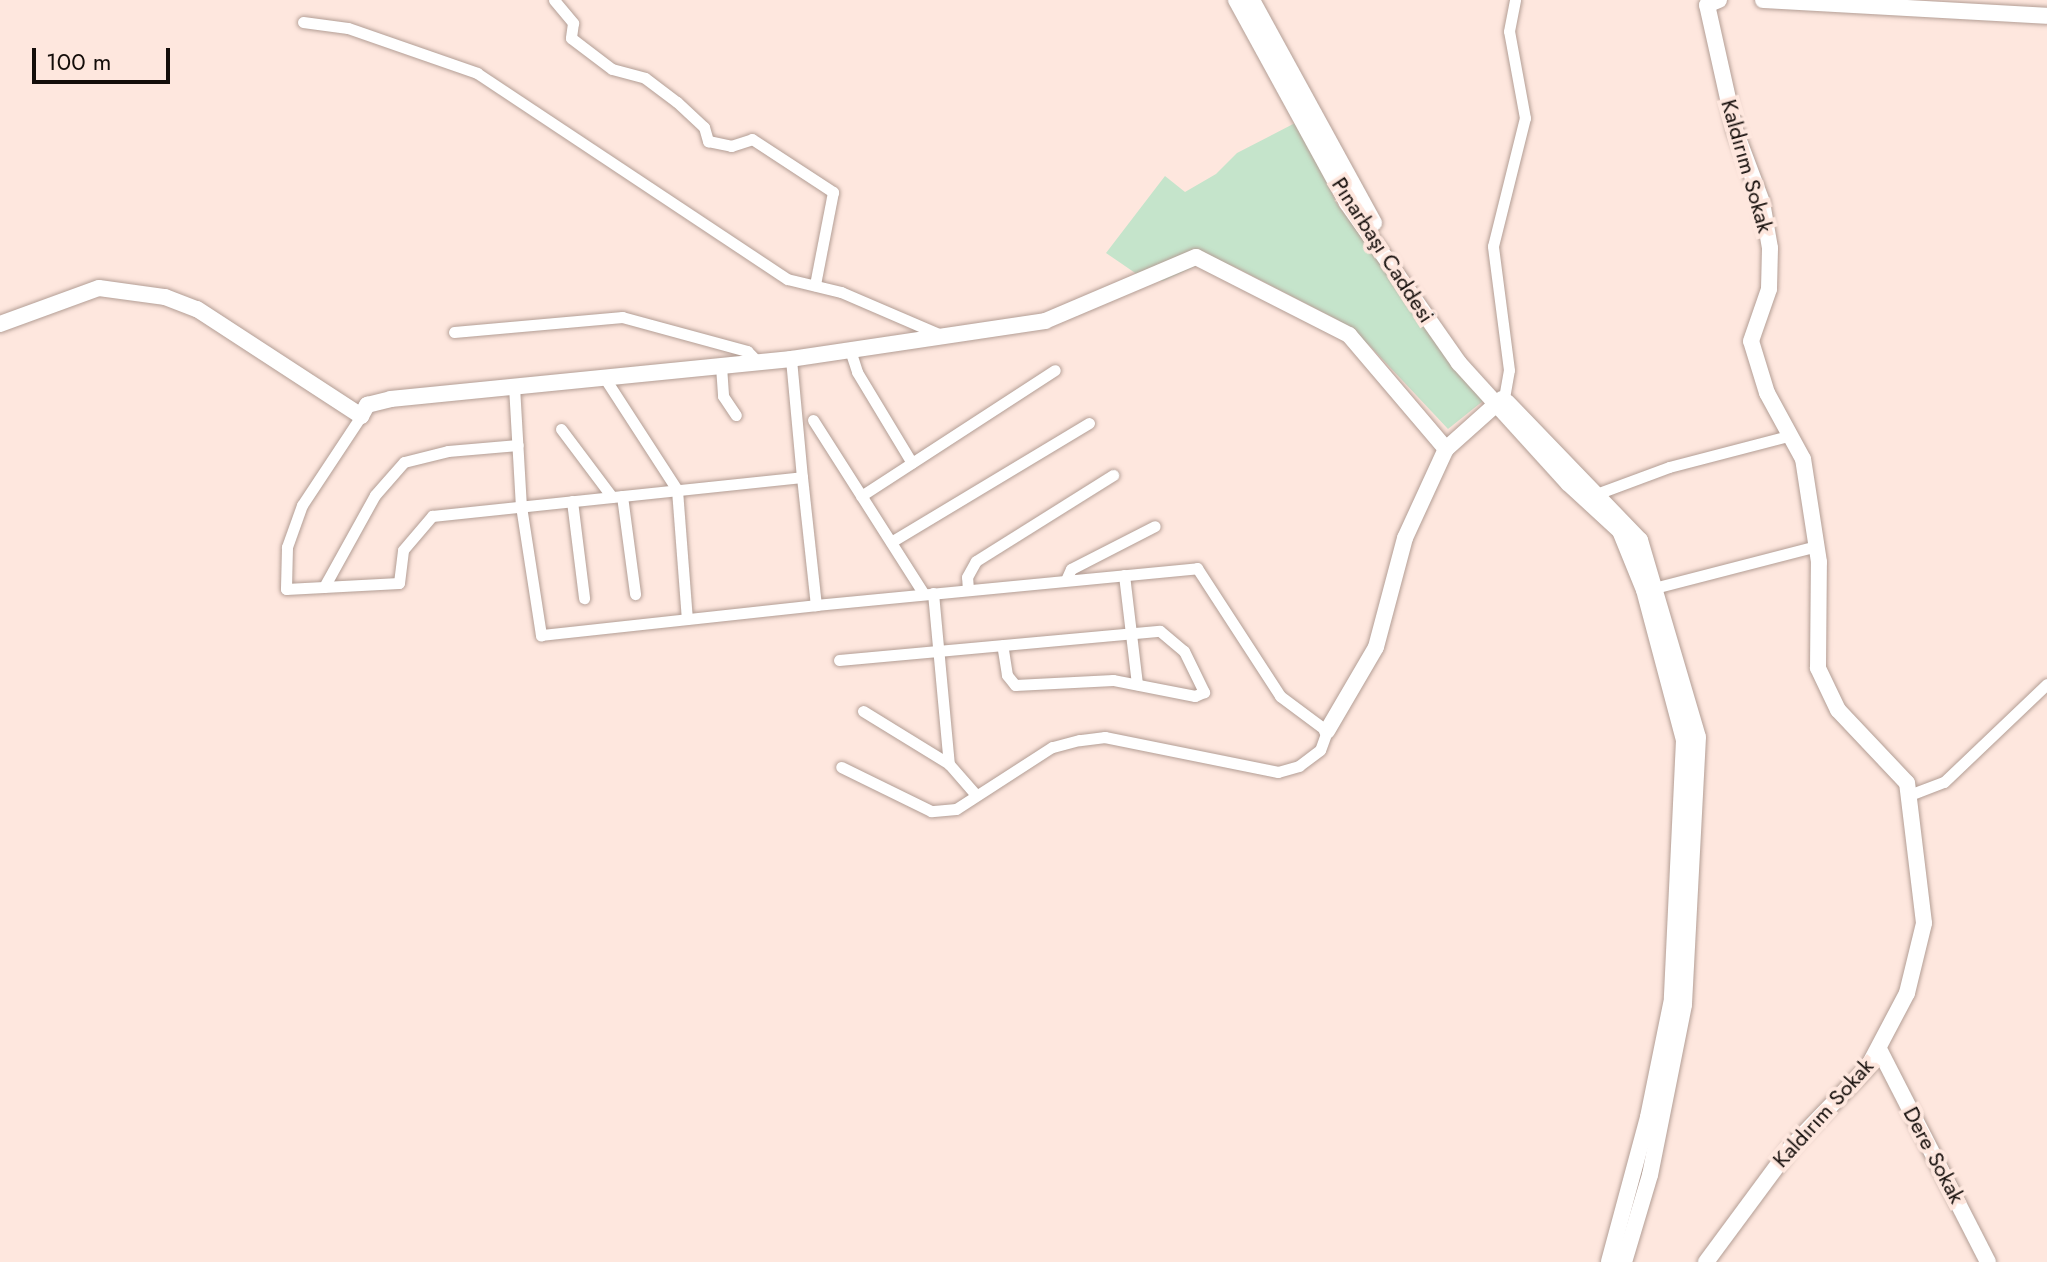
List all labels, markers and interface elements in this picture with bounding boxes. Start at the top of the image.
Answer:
scale bar [36,32,174,82]
text: 100 m [46,44,112,79]
street label: Kaldırım Sokak [1715,96,1779,236]
street label: Pınarbaşı Caddesi [1326,172,1440,328]
street label: Kaldırım Sokak [1767,1053,1879,1173]
street label: Dere Sokak [1898,1102,1970,1208]

